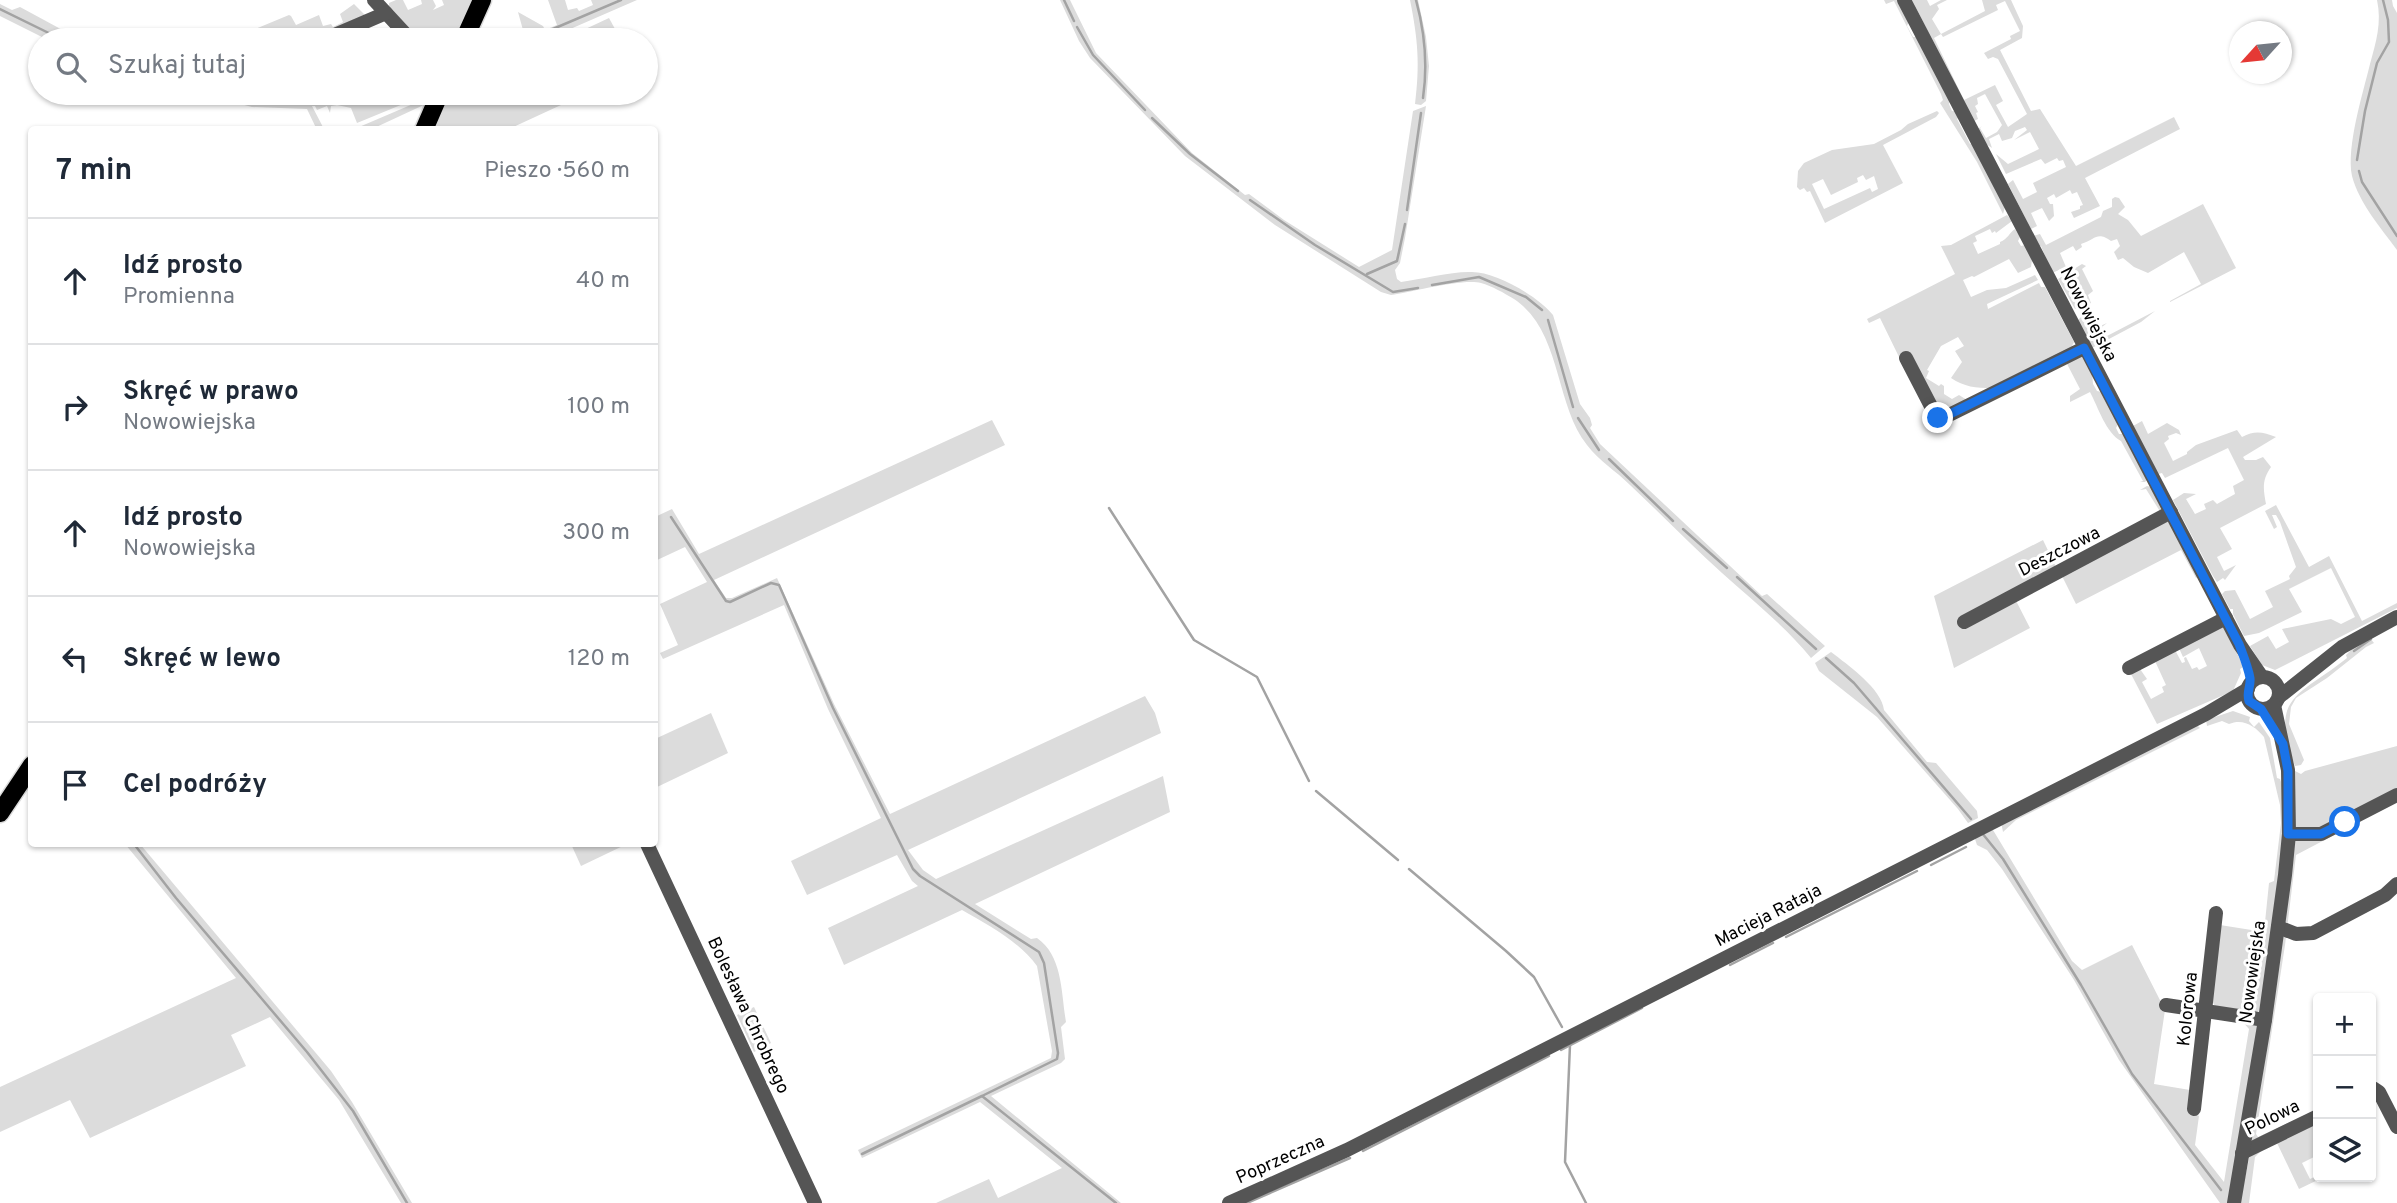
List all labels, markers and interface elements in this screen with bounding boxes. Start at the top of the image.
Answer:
north arrow [2229,21,2292,84]
search box [28,28,658,105]
icon: search [52,48,90,86]
text: Szukaj tutaj [108,50,246,83]
text: 7 min [56,153,132,190]
text: Pieszo · 560 m [484,157,630,186]
text: Idź prosto [123,250,243,283]
icon: ahead [56,262,94,300]
street label: Nowowiejska [2054,263,2121,366]
text: 40 m [576,267,630,296]
text: Promienna [123,283,235,312]
text: Skręć w prawo [123,376,299,409]
icon: right [56,388,94,426]
text: 100 m [567,393,630,422]
route end [1922,402,1953,433]
text: Nowowiejska [123,409,256,438]
text: Idź prosto [123,502,243,535]
icon: ahead [56,514,94,552]
text: 300 m [562,519,630,548]
street label: Deszczowa [2015,522,2104,583]
text: Nowowiejska [123,535,256,564]
icon: left [56,640,94,678]
text: Skręć w lewo [123,643,281,676]
text: 120 m [568,645,630,674]
icon: arrive [56,766,94,804]
text: Cel podróży [123,769,267,802]
route start [2329,806,2360,837]
street label: Macieja Rataja [1711,880,1826,953]
street label: Nowowiejska [2235,919,2272,1025]
street label: Bolesława Chrobrego [701,934,794,1098]
street label: Kolorowa [2173,971,2204,1048]
map controls [2313,993,2376,1182]
button: + [2313,993,2376,1056]
button: − [2313,1056,2376,1119]
street label: Polowa [2241,1095,2304,1141]
button: layers [2313,1119,2376,1182]
street label: Poprzeczna [1233,1131,1329,1190]

